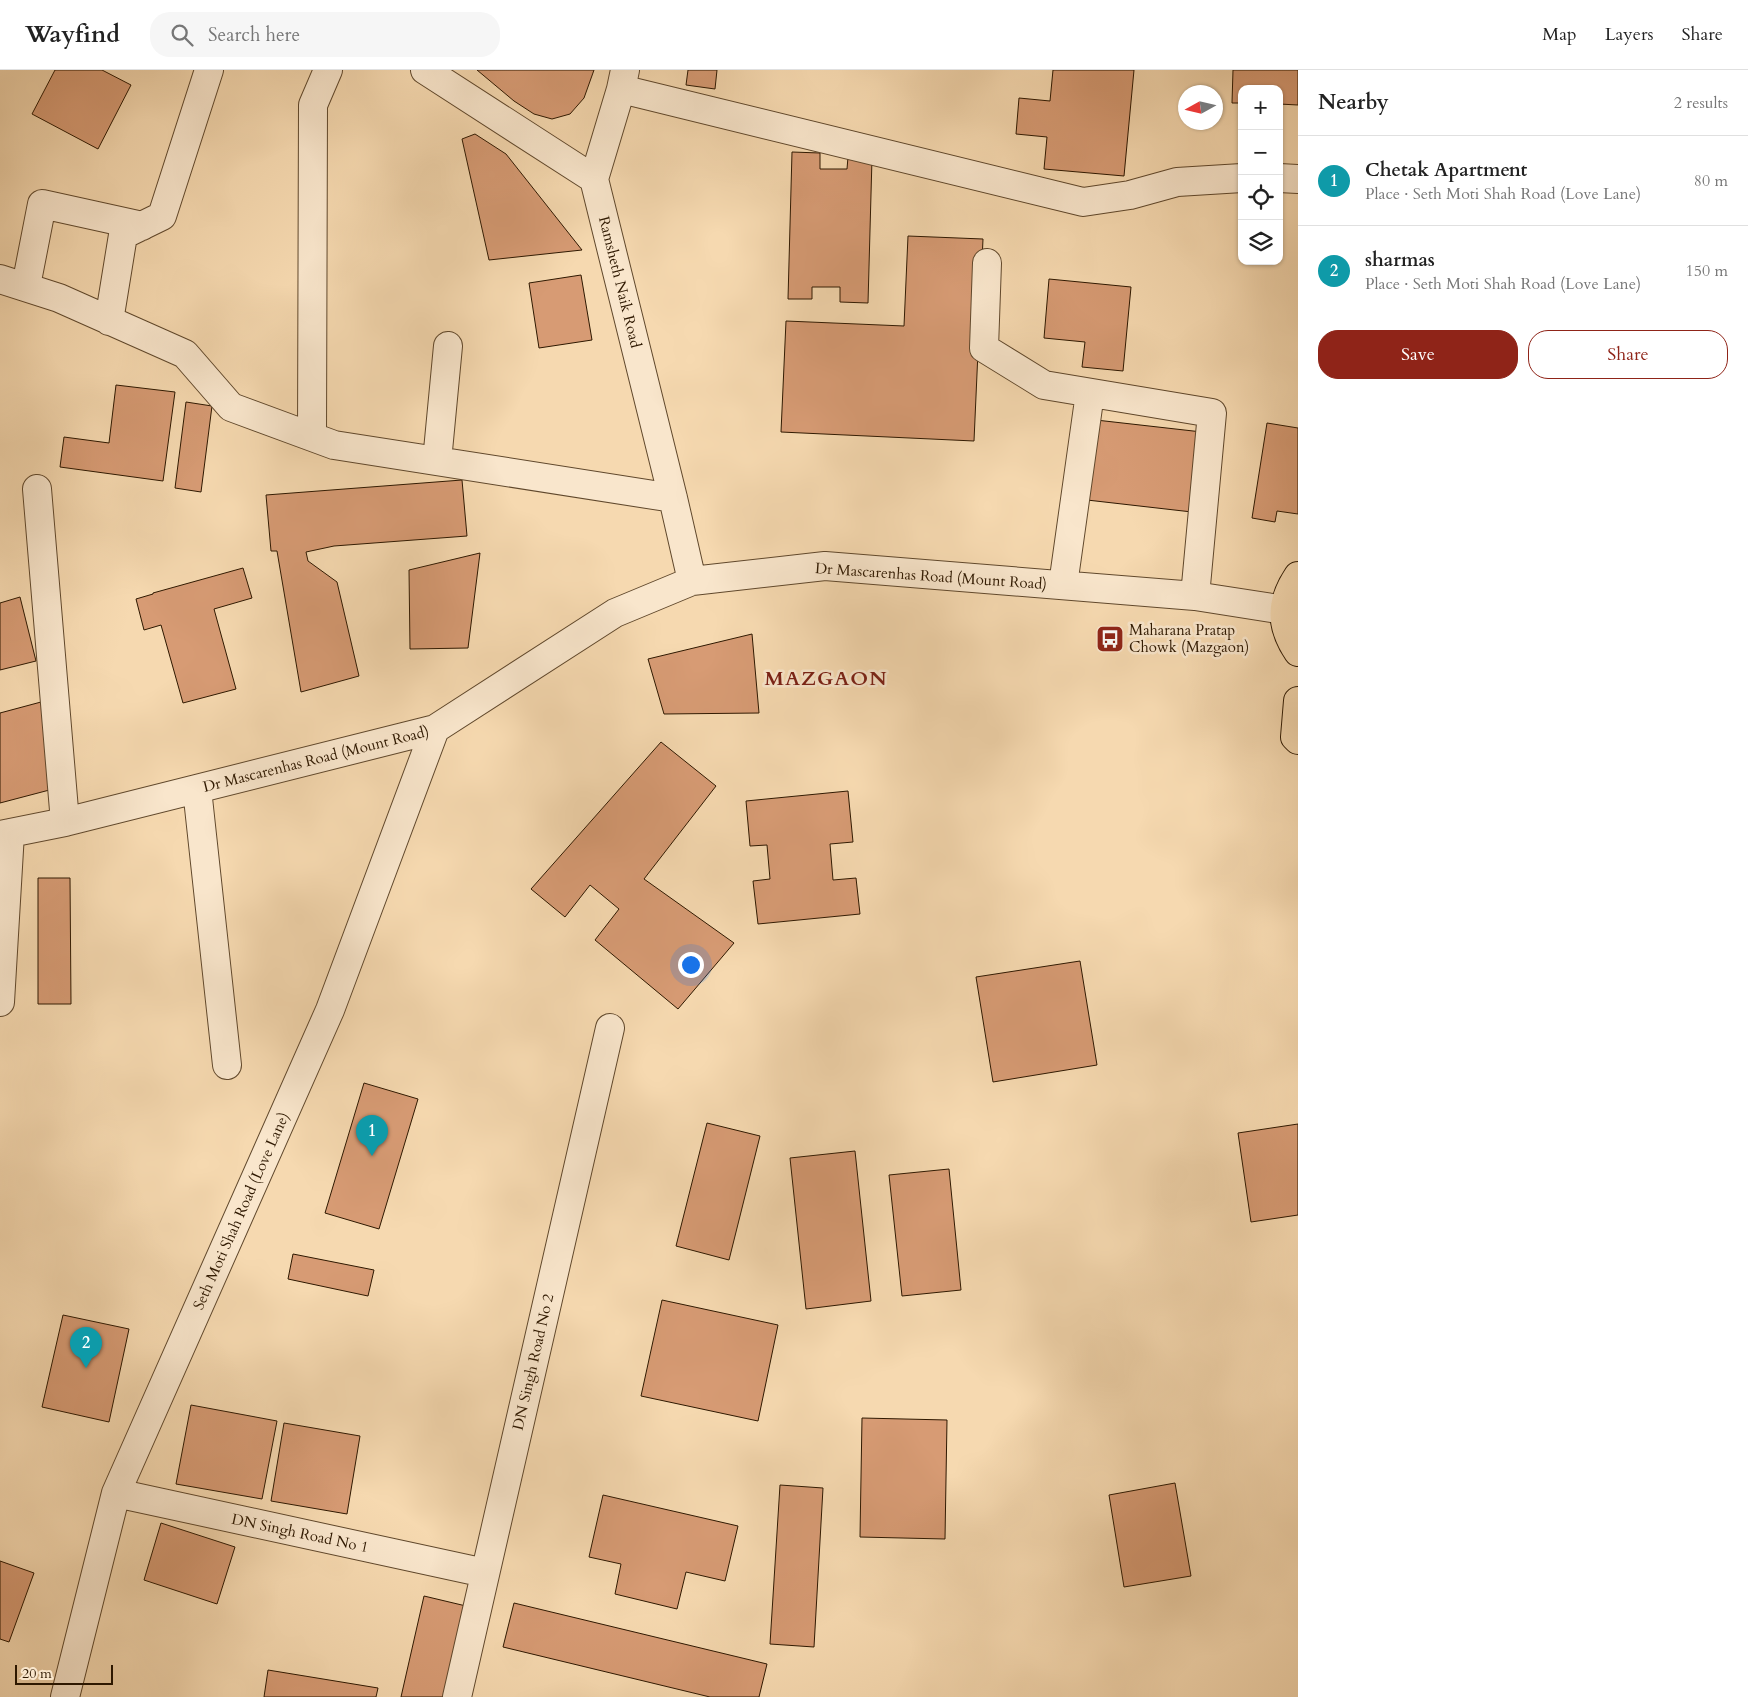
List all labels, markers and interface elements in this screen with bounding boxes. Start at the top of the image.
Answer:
search box [150,12,500,57]
text: Wayfind [25,18,120,51]
icon: search [168,21,196,49]
text: Search here [208,22,300,48]
text: Map [1542,22,1577,47]
text: Layers [1605,22,1654,47]
text: Share [1682,22,1723,47]
north arrow [1178,85,1223,130]
map controls [1238,85,1283,265]
button: + [1238,85,1283,130]
text: Nearby [1318,88,1389,117]
text: 2 results [1674,92,1728,114]
button: − [1238,130,1283,175]
text: Chetak Apartment [1365,157,1527,183]
text: 1 [1330,170,1338,192]
text: 80 m [1694,170,1728,192]
button: locate [1238,175,1283,220]
text: Place · Seth Moti Shah Road (Love Lane) [1365,183,1641,205]
street label: Ramsheth Naik Road [594,214,646,350]
button: layers [1238,220,1283,265]
text: sharmas [1365,247,1435,273]
text: 2 [1330,260,1338,282]
text: 150 m [1686,260,1728,282]
text: Place · Seth Moti Shah Road (Love Lane) [1365,273,1641,295]
button: Save [1318,330,1518,379]
button: Share [1528,330,1728,379]
street label: Dr Mascarenhas Road (Mount Road) [814,558,1048,594]
place label: Maharana Pratap Chowk (Mazgaon) [1129,620,1249,657]
bus stop icon: Maharana Pratap Chowk (Mazgaon) [1095,624,1125,654]
district label: MAZGAON [765,665,887,692]
street label: Dr Mascarenhas Road (Mount Road) [201,721,431,797]
your location [678,952,704,978]
street label: Seth Moti Shah Road (Love Lane) [188,1109,294,1313]
pin: 1 [356,1115,388,1156]
street label: DN Singh Road No 2 [508,1291,559,1432]
pin: 2 [70,1327,102,1368]
street label: DN Singh Road No 1 [230,1509,370,1557]
scale bar [15,1662,112,1685]
text: 20 m [22,1664,52,1683]

